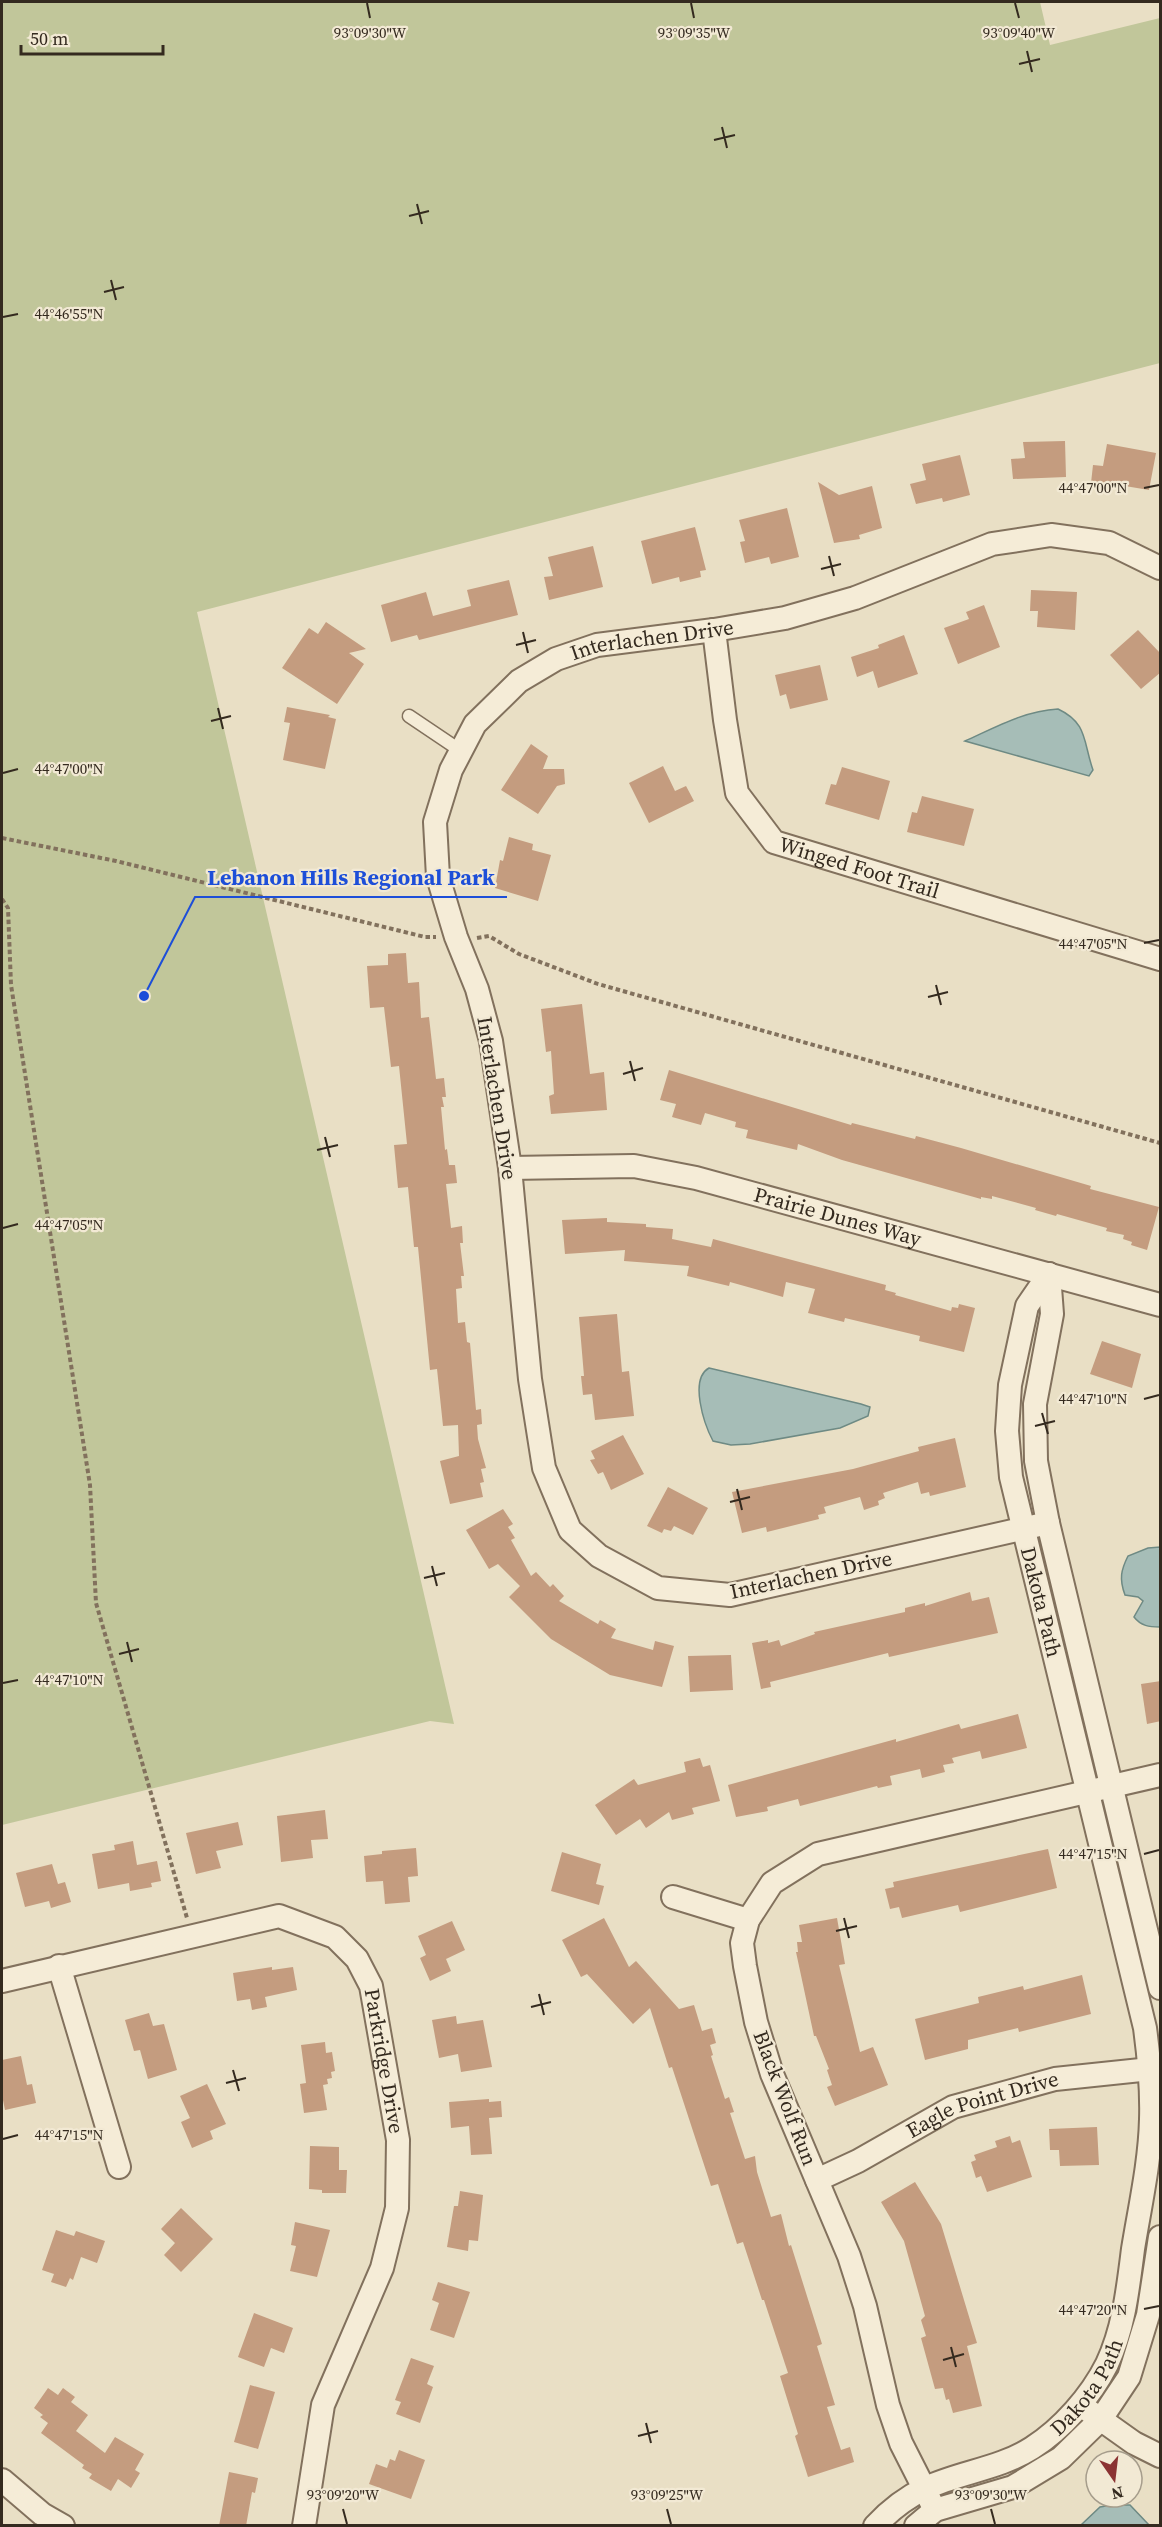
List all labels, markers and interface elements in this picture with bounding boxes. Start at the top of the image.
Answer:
scale bar [21,18,164,56]
text: 93°09'30"W [334,22,407,43]
text: 93°09'35"W [658,22,731,43]
text: 93°09'40"W [983,22,1056,43]
text: 50 m [30,26,68,51]
text: 44°46'55"N [34,303,104,324]
text: 44°47'00"N [1058,477,1128,498]
street label: Interlachen Drive [566,612,736,667]
text: 44°47'00"N [34,758,104,779]
street label: Winged Foot Trail [775,829,943,905]
callout: Lebanon Hills Regional Park [195,857,507,897]
text: Lebanon Hills Regional Park [207,862,496,892]
text: 44°47'05"N [1058,933,1128,954]
street label: Interlachen Drive [470,1014,525,1182]
street label: Prairie Dunes Way [751,1180,925,1253]
text: 44°47'05"N [34,1214,104,1235]
text: 44°47'10"N [1058,1388,1128,1409]
street label: Interlachen Drive [727,1543,895,1606]
street label: Dakota Path [1014,1544,1069,1660]
text: 44°47'10"N [34,1669,104,1690]
text: 44°47'15"N [1058,1843,1128,1864]
street label: Parkridge Drive [358,1986,412,2136]
street label: Black Wolf Run [746,2026,825,2170]
street label: Eagle Point Drive [901,2064,1062,2145]
text: 44°47'15"N [34,2124,104,2145]
text: 44°47'20"N [1058,2299,1128,2320]
street label: Dakota Path [1043,2335,1130,2442]
north arrow [1084,2449,1144,2509]
text: N [1109,2481,1126,2506]
text: 93°09'20"W [307,2484,380,2505]
text: 93°09'25"W [631,2484,704,2505]
text: 93°09'30"W [955,2484,1028,2505]

